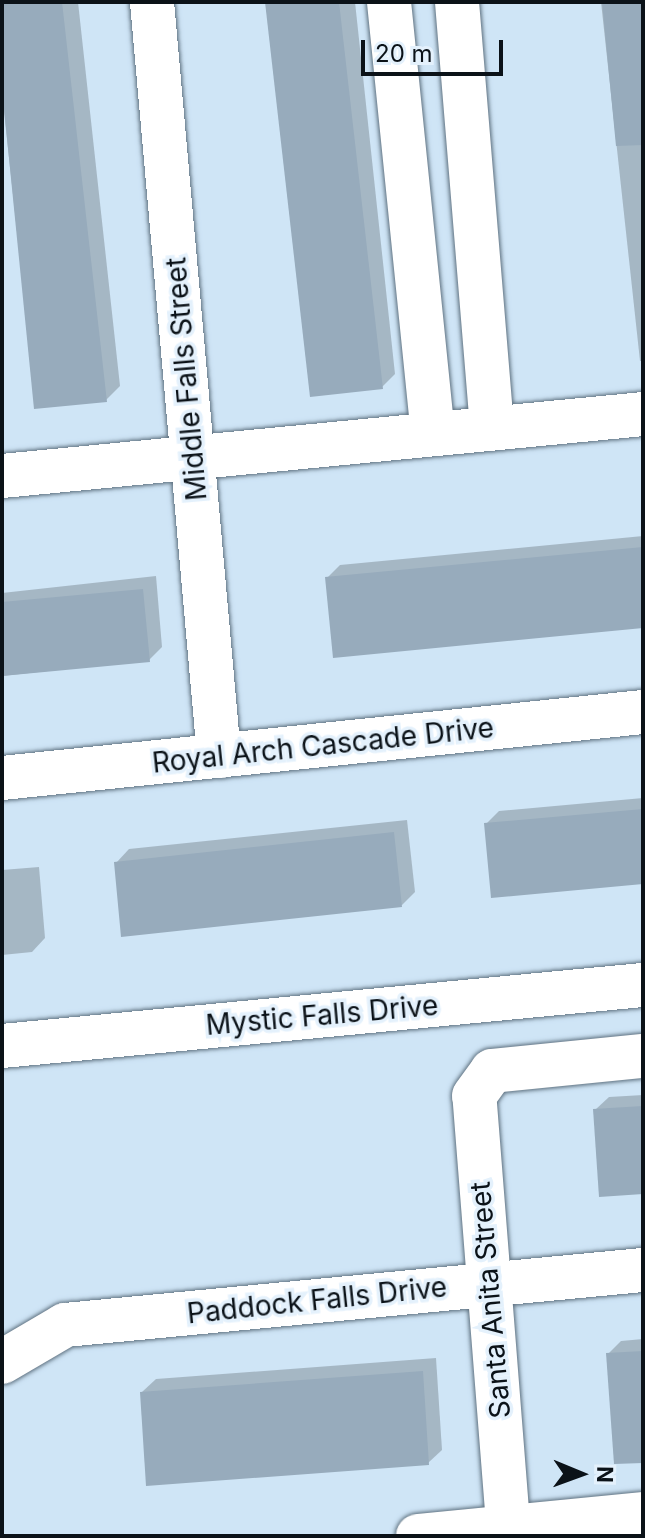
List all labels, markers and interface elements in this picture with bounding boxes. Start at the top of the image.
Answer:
scale bar [365,24,507,74]
text: 20 m [375,39,433,68]
street label: Middle Falls Street [159,256,213,502]
street label: Royal Arch Cascade Drive [150,710,496,780]
street label: Mystic Falls Drive [204,988,440,1042]
street label: Santa Anita Street [463,1180,517,1420]
street label: Paddock Falls Drive [185,1270,449,1330]
north arrow [541,1434,621,1514]
text: N [592,1466,618,1483]

